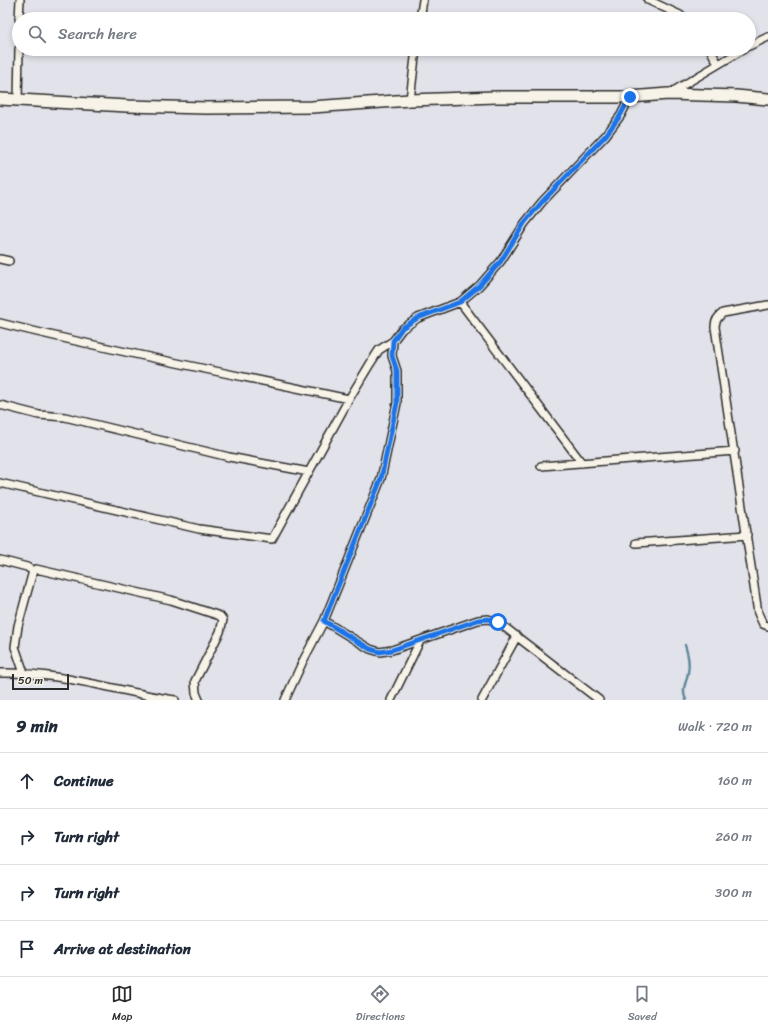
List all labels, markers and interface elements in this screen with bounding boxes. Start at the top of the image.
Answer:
search box [12,12,756,56]
text: Search here [58,21,137,47]
icon: search [26,23,48,45]
route end [621,88,639,106]
route start [489,613,507,631]
text: 50 m [18,671,43,690]
scale bar [12,672,69,691]
text: 9 min [16,711,58,741]
text: Walk · 720 m [678,715,752,738]
text: Continue [54,768,114,794]
text: 160 m [717,769,752,792]
icon: ahead [16,770,38,792]
text: Turn right [54,824,119,850]
text: 260 m [716,825,752,848]
icon: right [16,826,38,848]
text: Turn right [54,880,119,906]
text: 300 m [715,881,752,904]
icon: right [16,882,38,904]
text: Arrive at destination [54,936,191,962]
icon: arrive [16,938,38,960]
tab: Map [111,983,133,1026]
tab: Directions [356,983,405,1026]
tab: Saved [628,983,657,1026]

